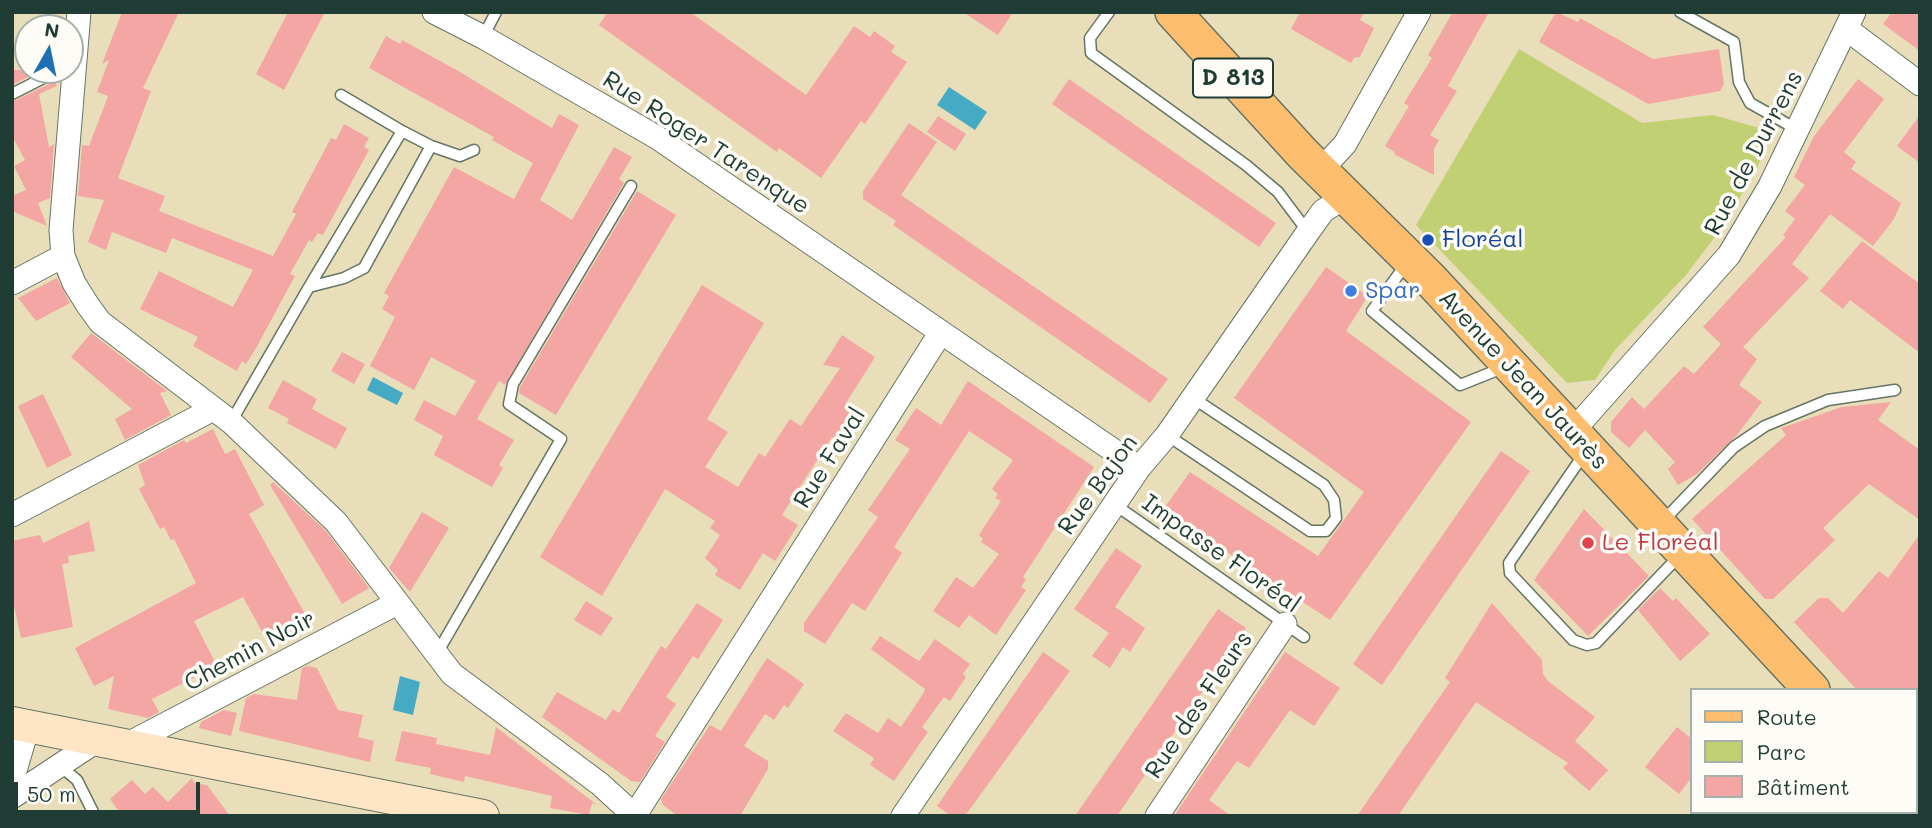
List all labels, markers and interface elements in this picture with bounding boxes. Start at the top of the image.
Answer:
north arrow [14,14,84,84]
text: N [43,16,61,43]
road number: D 813 [1193,58,1273,97]
street label: Rue Roger Tarenque [597,65,815,221]
street label: Rue de Durrens [1698,66,1810,240]
place label: Floréal [1442,226,1524,254]
marker: Floréal [1420,232,1436,248]
place label: Spar [1365,277,1420,305]
marker: Spar [1343,283,1359,299]
street label: Avenue Jean Jaurès [1432,284,1614,476]
street label: Rue Faval [788,402,872,514]
street label: Rue Bajon [1052,429,1144,541]
street label: Impasse Floréal [1136,489,1306,619]
place label: Le Floréal [1602,529,1719,557]
marker: Le Floréal [1580,535,1596,551]
street label: Chemin Noir [180,604,320,698]
street label: Rue des Fleurs [1139,626,1259,784]
legend [1690,688,1918,814]
text: Route [1757,703,1817,730]
text: Parc [1757,738,1806,765]
scale bar [18,768,203,812]
text: Bâtiment [1757,773,1849,800]
text: 50 m [27,780,76,807]

